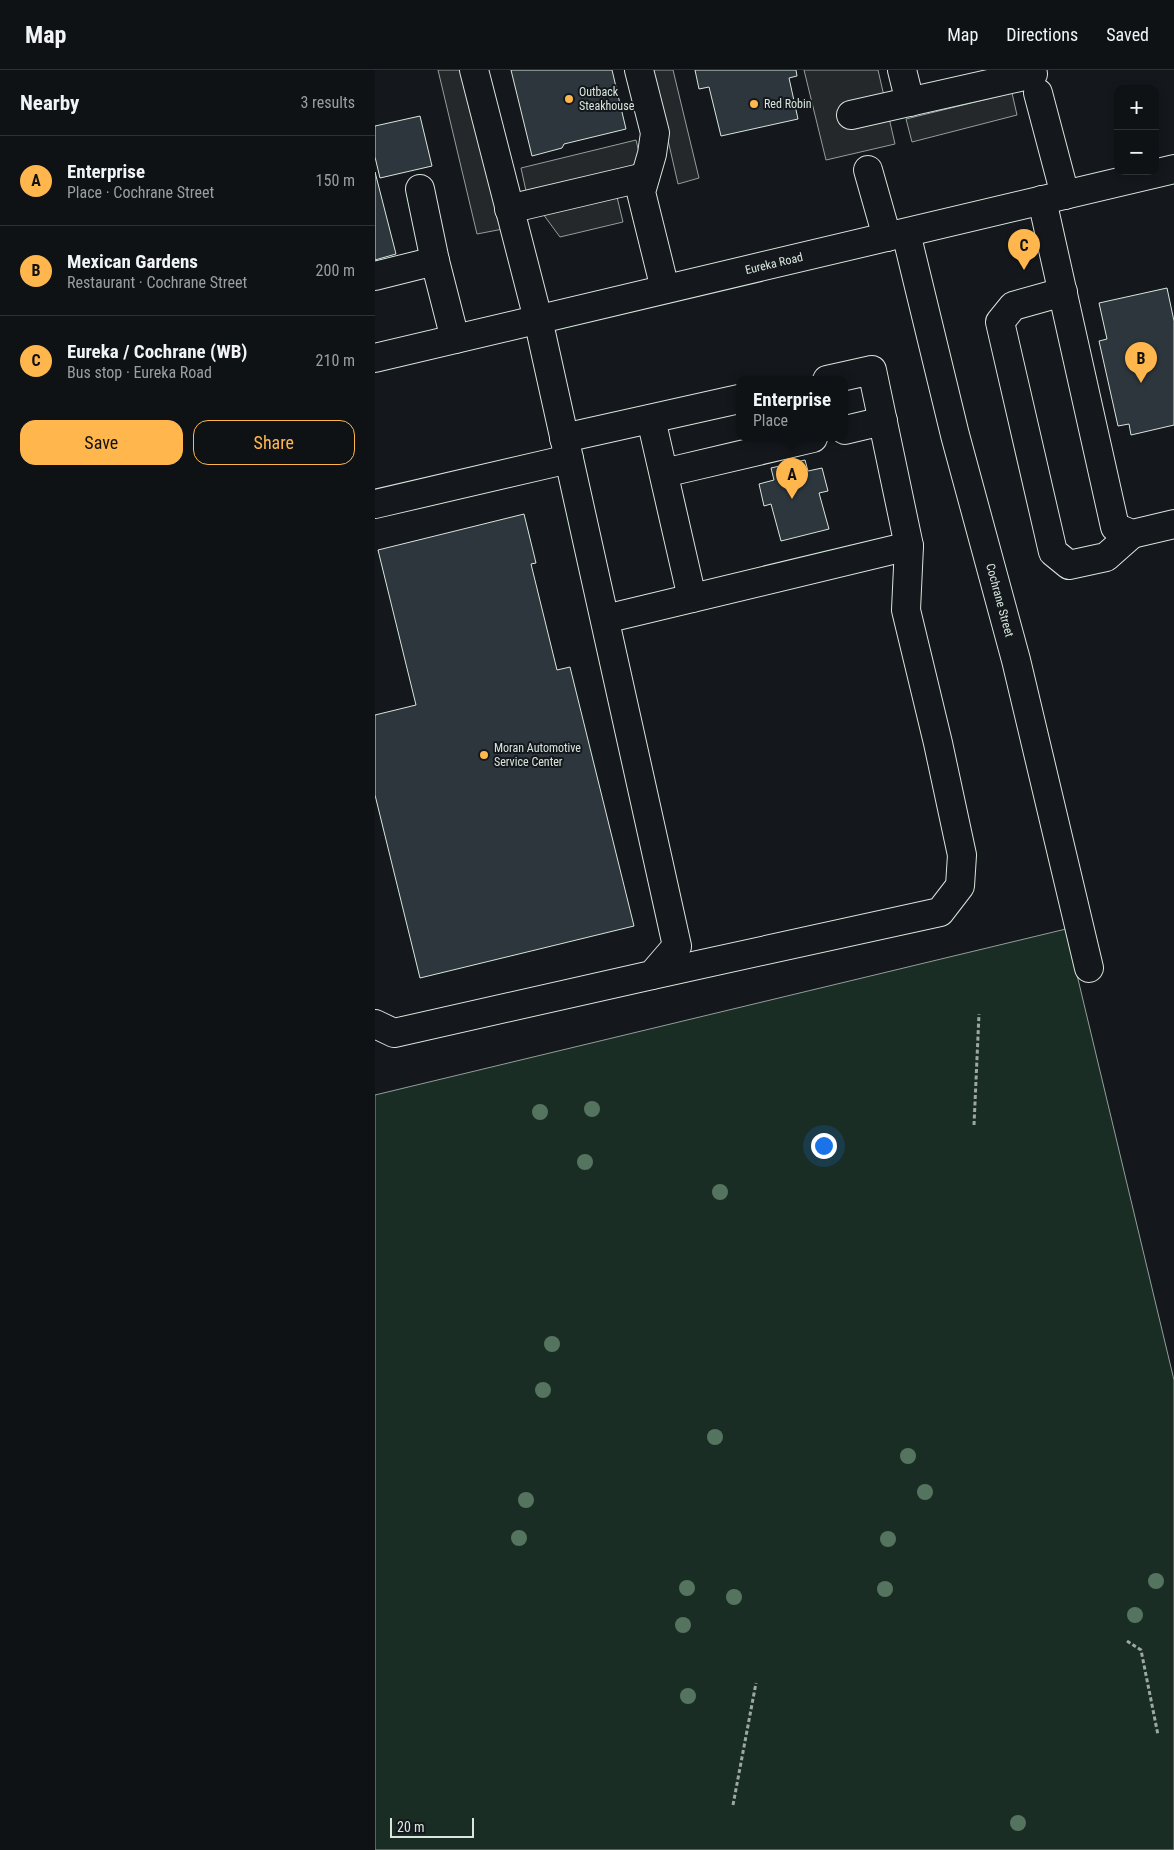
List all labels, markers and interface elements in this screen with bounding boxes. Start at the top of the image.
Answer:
text: Map [25,21,66,49]
text: Map [947,24,978,45]
text: Directions [1006,24,1078,45]
text: Saved [1106,24,1149,45]
place label: Outback Steakhouse [579,85,635,113]
map controls [1114,85,1159,175]
button: + [1114,85,1159,130]
text: Nearby [20,91,79,115]
text: 3 results [300,93,355,112]
marker: Outback Steakhouse [563,93,575,105]
place label: Red Robin [764,97,812,111]
marker: Red Robin [748,98,760,110]
button: − [1114,130,1159,175]
text: Enterprise [67,160,145,183]
text: A [31,171,41,190]
text: 150 m [316,171,355,190]
text: Place · Cochrane Street [67,183,214,202]
pin: C [1008,229,1040,270]
text: Mexican Gardens [67,250,198,273]
street label: Eureka Road [744,250,804,277]
text: B [32,261,40,280]
text: 200 m [316,261,355,280]
text: Restaurant · Cochrane Street [67,273,247,292]
text: Eureka / Cochrane (WB) [67,340,248,363]
pin: B [1125,342,1157,383]
text: C [31,351,41,370]
text: 210 m [316,351,355,370]
text: Bus stop · Eureka Road [67,363,212,382]
popup [736,376,848,441]
text: Enterprise [753,388,831,411]
text: Place [753,411,788,430]
button: Save [20,420,183,465]
button: Share [193,420,355,465]
pin: A [776,458,808,499]
street label: Cochrane Street [983,562,1017,639]
place label: Moran Automotive Service Center [494,741,581,769]
marker: Moran Automotive Service Center [478,749,490,761]
your location [811,1133,837,1159]
scale bar [390,1815,474,1838]
text: 20 m [397,1819,425,1835]

